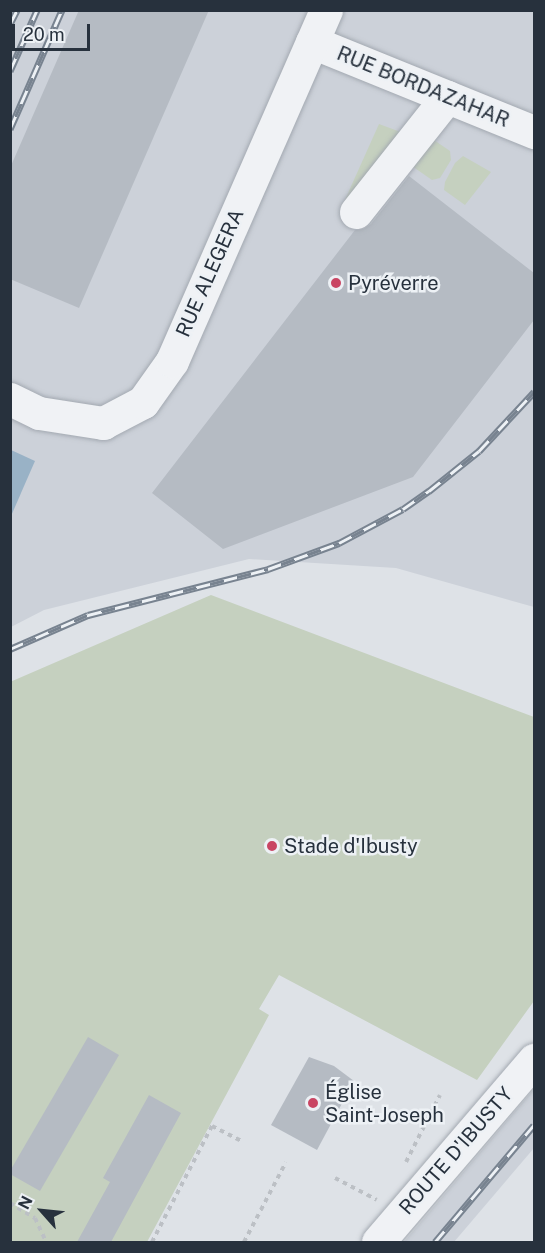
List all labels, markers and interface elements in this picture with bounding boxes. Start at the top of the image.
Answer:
scale bar [15,12,93,50]
text: 20 m [23,24,65,45]
street label: RUE BORDAZAHAR [333,41,513,133]
street label: RUE ALEGERA [171,205,249,341]
place label: Pyréverre [348,271,439,295]
marker: Pyréverre [329,276,343,290]
place label: Stade d'Ibusty [284,834,418,858]
marker: Stade d'Ibusty [265,839,279,853]
place label: Église Saint-Joseph [325,1080,444,1127]
street label: ROUTE D'IBUSTY [394,1082,518,1220]
marker: Église Saint-Joseph [306,1096,320,1110]
north arrow [12,1181,72,1241]
text: N [14,1193,37,1212]

